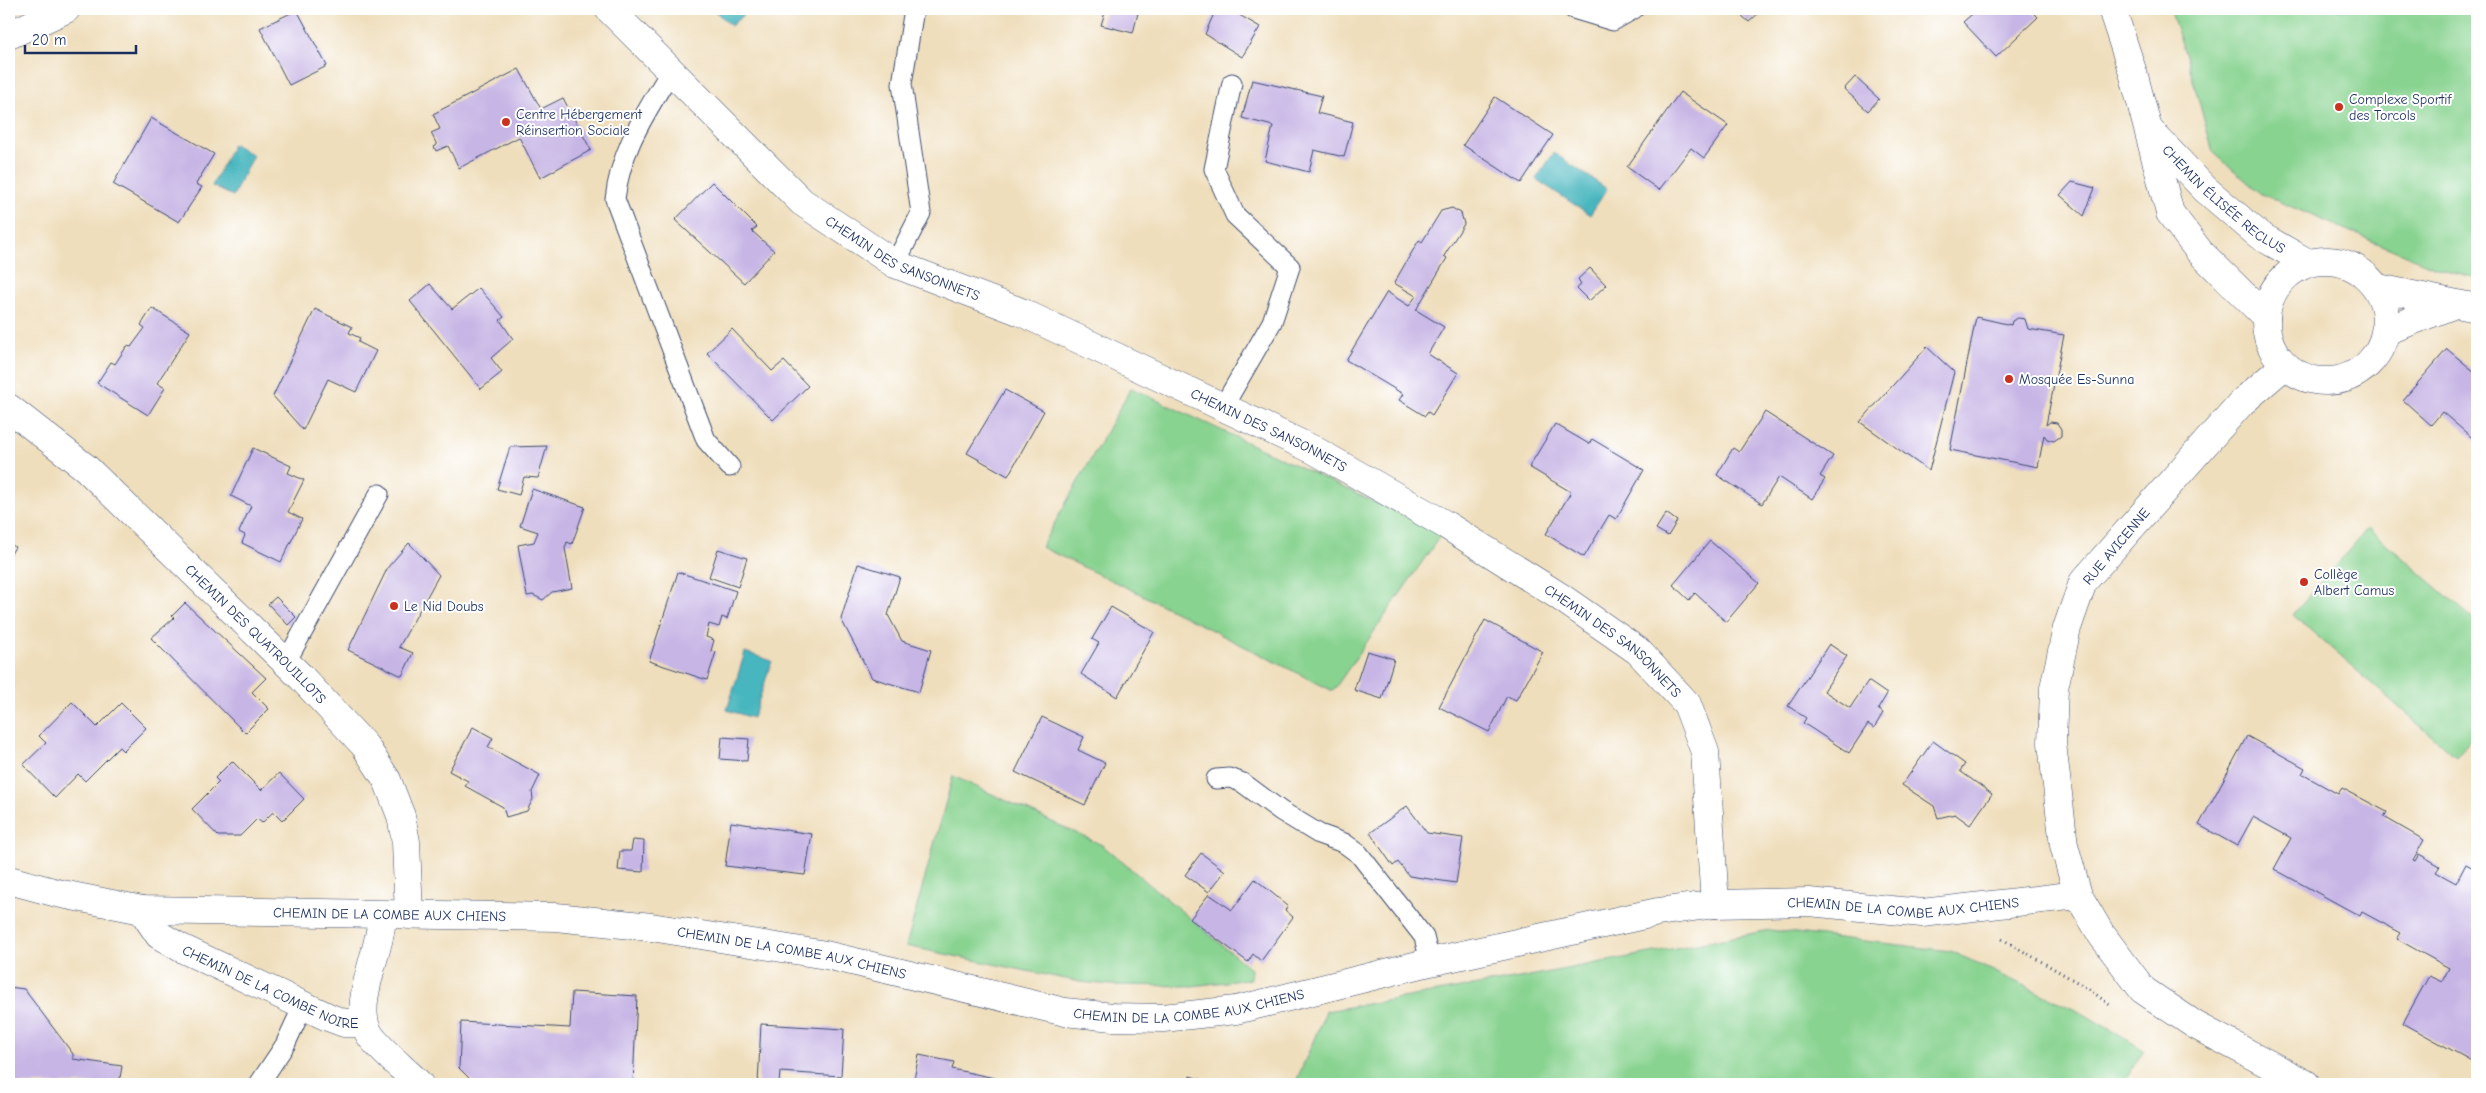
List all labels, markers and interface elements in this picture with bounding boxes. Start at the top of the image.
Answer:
scale bar [25,22,136,54]
text: 20 m [32,31,66,49]
place label: Complexe Sportif des Torcols [2349,91,2452,124]
marker: Complexe Sportif des Torcols [2333,101,2345,113]
place label: Centre Hébergement Réinsertion Sociale [516,106,643,139]
marker: Centre Hébergement Réinsertion Sociale [500,116,512,128]
street label: CHEMIN ÉLISÉE RECLUS [2159,141,2288,257]
street label: CHEMIN DES SANSONNETS [822,212,982,305]
place label: Mosquée Es-Sunna [2019,371,2134,388]
marker: Mosquée Es-Sunna [2003,373,2015,385]
street label: CHEMIN DES SANSONNETS [1188,385,1350,476]
street label: RUE AVICENNE [2079,504,2153,588]
street label: CHEMIN DES QUATROUILLOTS [181,561,330,708]
place label: Collège Albert Camus [2314,566,2394,599]
marker: Collège Albert Camus [2298,576,2310,588]
street label: CHEMIN DES SANSONNETS [1541,581,1685,701]
place label: Le Nid Doubs [404,598,484,615]
marker: Le Nid Doubs [388,600,400,612]
street label: CHEMIN DE LA COMBE AUX CHIENS [1787,894,2020,922]
street label: CHEMIN DE LA COMBE AUX CHIENS [273,904,506,925]
street label: CHEMIN DE LA COMBE AUX CHIENS [676,923,908,983]
street label: CHEMIN DE LA COMBE NOIRE [179,942,358,1032]
street label: CHEMIN DE LA COMBE AUX CHIENS [1073,985,1306,1027]

